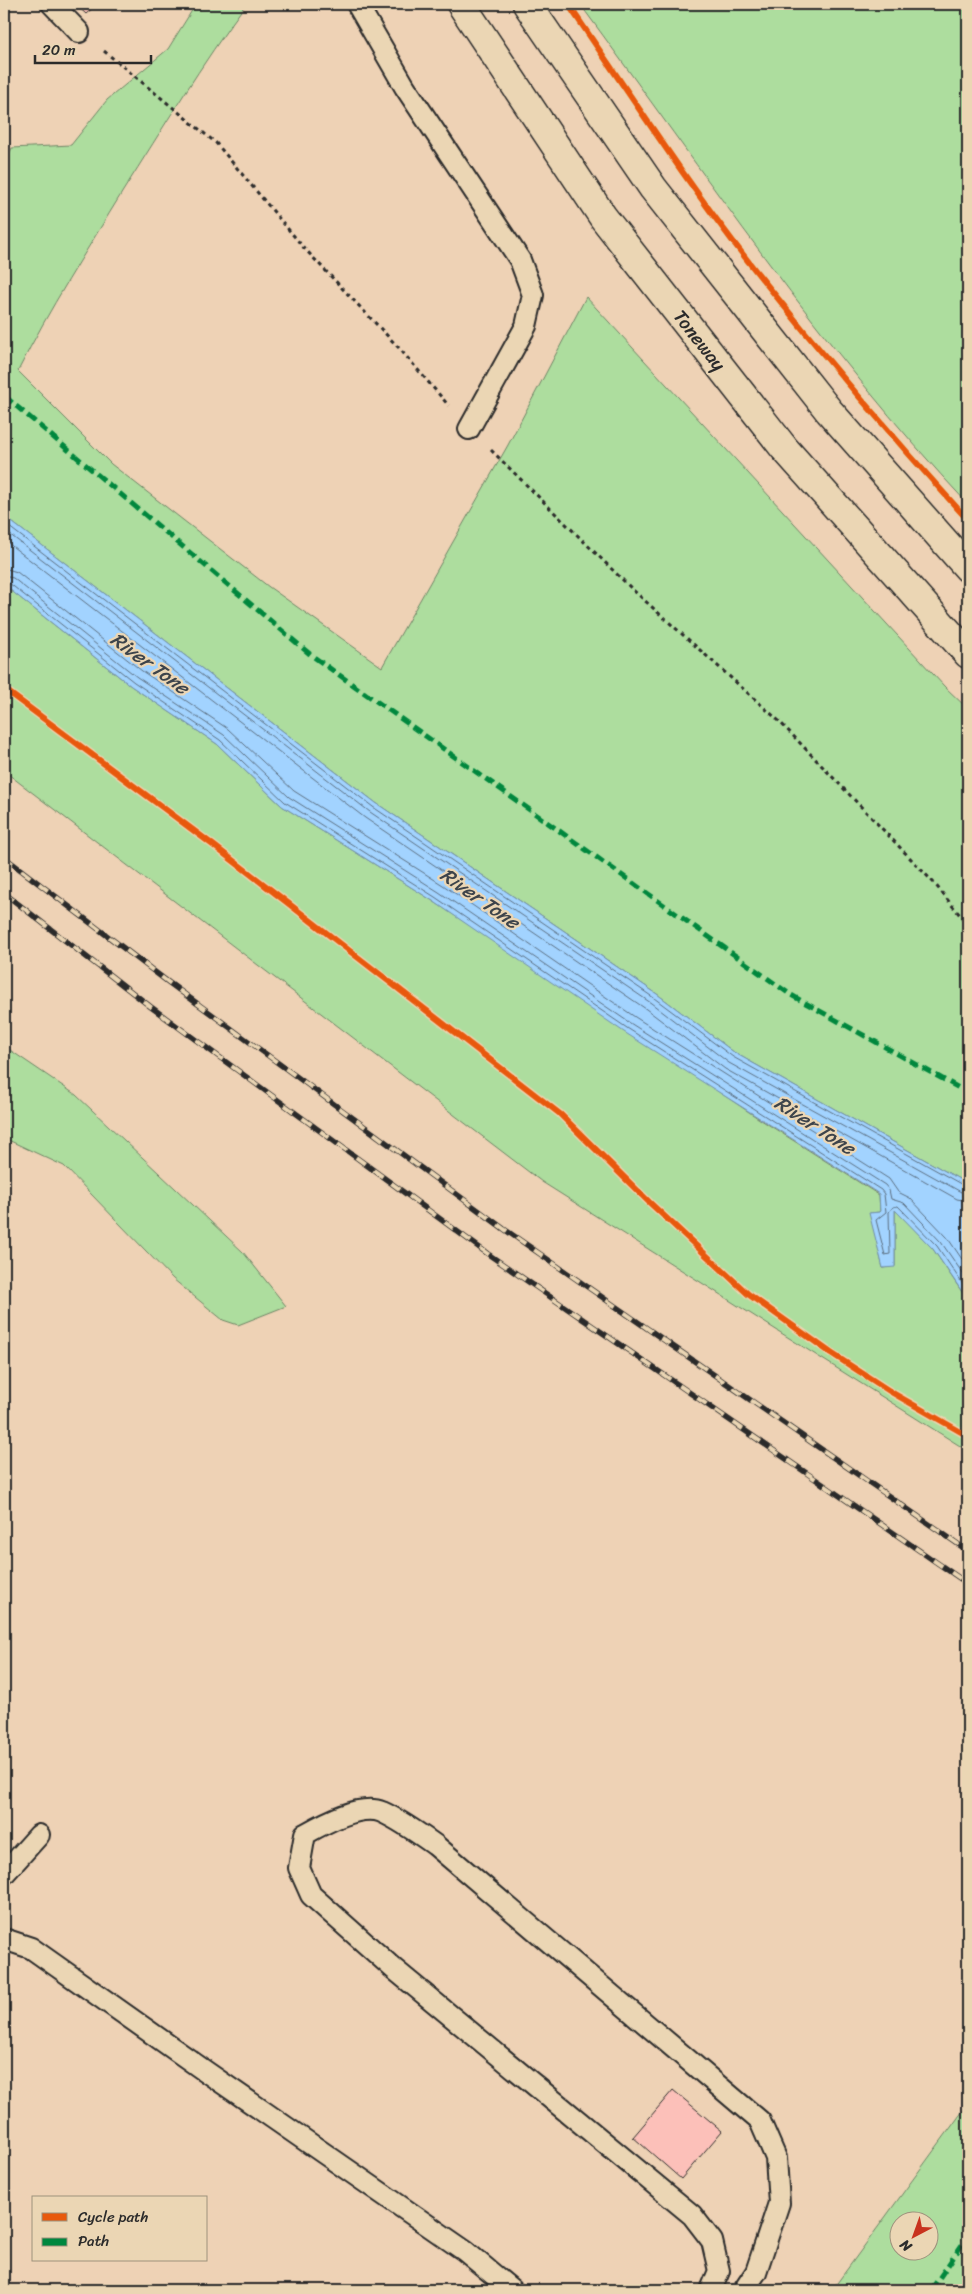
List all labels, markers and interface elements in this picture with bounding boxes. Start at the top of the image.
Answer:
scale bar [35,32,151,64]
text: 20 m [42,37,76,63]
street label: Toneway [665,302,735,379]
water label: River Tone [103,623,198,705]
water label: River Tone [433,858,528,940]
water label: River Tone [767,1086,864,1166]
legend [32,2196,208,2262]
text: Cycle path [78,2204,149,2230]
north arrow [890,2212,940,2262]
text: Path [78,2228,109,2254]
text: N [894,2233,918,2259]

